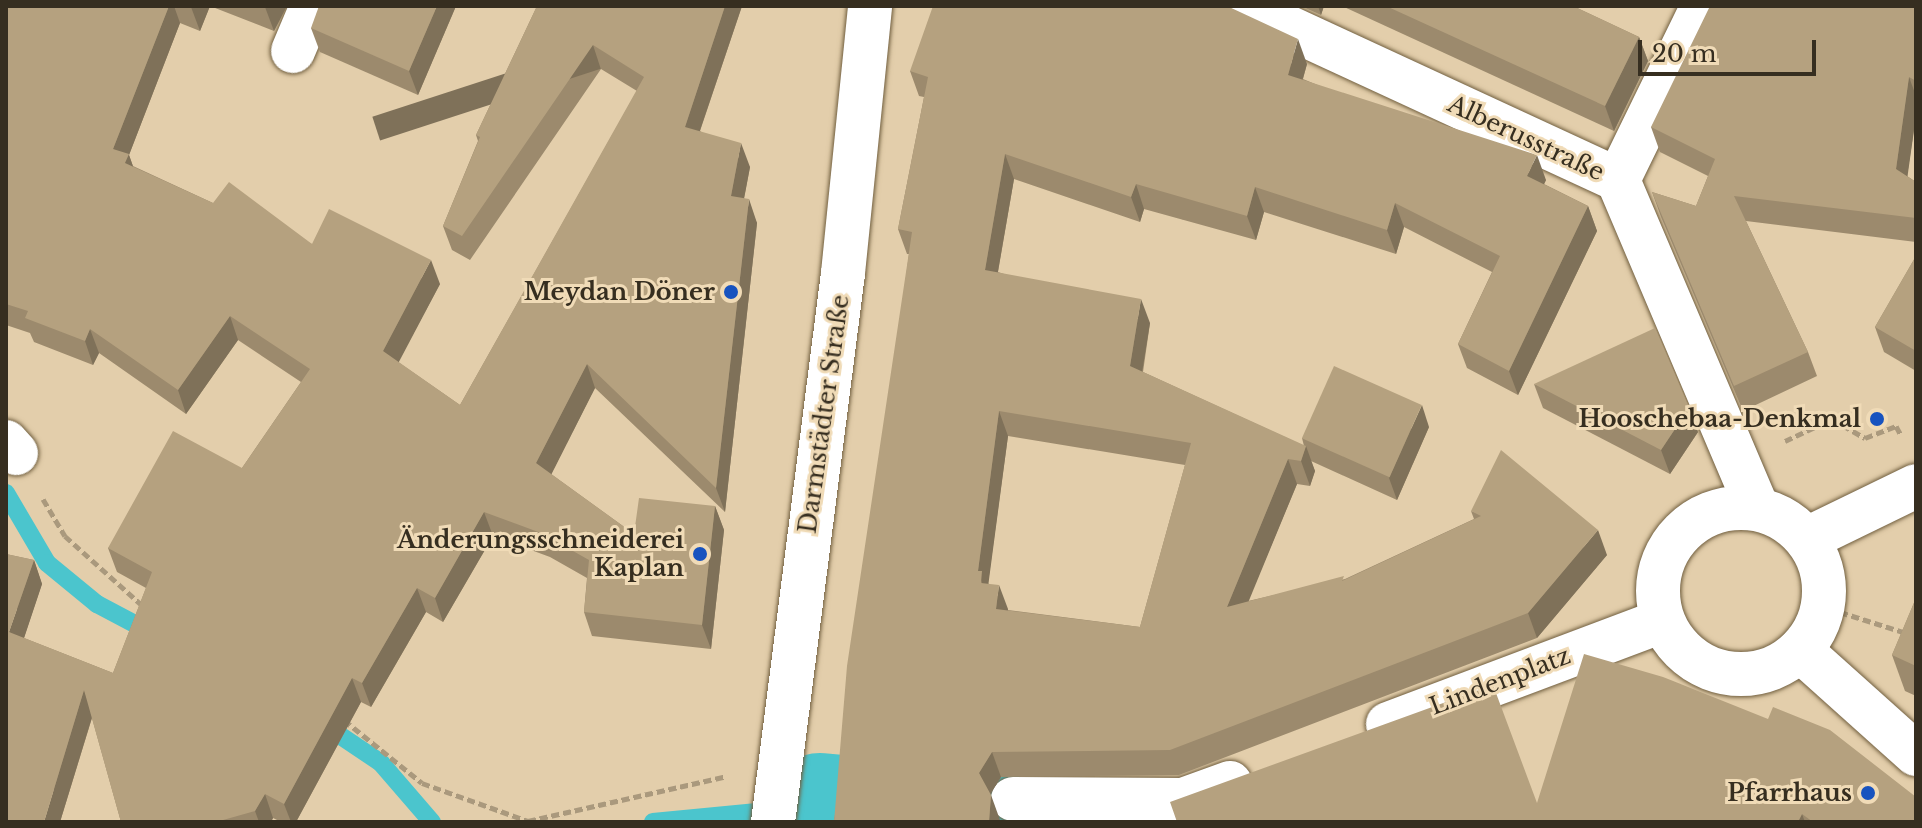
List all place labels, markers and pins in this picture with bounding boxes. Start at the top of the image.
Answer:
place label: Meydan Döner [524,278,715,306]
marker: Meydan Döner [722,283,740,301]
place label: Hooschebaa-Denkmal [1579,405,1861,433]
marker: Hooschebaa-Denkmal [1868,410,1886,428]
place label: Änderungsschneiderei Kaplan [397,526,684,582]
marker: Änderungsschneiderei Kaplan [691,545,709,563]
place label: Pfarrhaus [1727,779,1852,807]
marker: Pfarrhaus [1859,784,1877,802]

